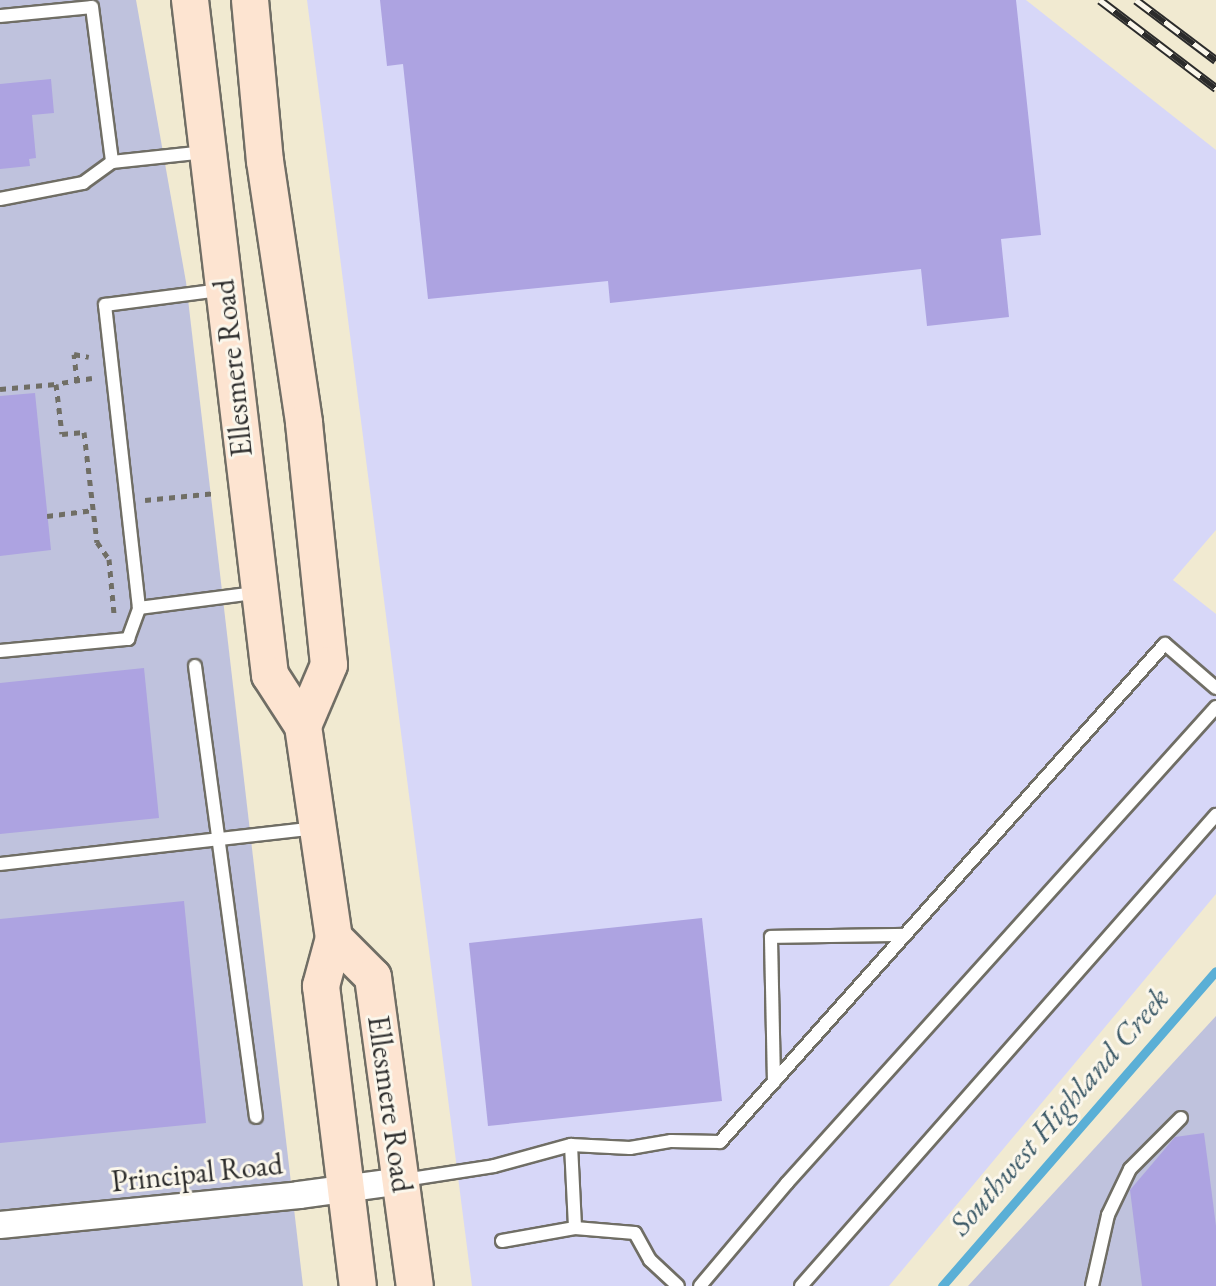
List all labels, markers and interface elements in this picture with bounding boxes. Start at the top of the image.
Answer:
street label: Ellesmere Road [206,277,260,459]
water label: Southwest Highland Creek [941,979,1177,1243]
street label: Ellesmere Road [360,1013,420,1195]
street label: Principal Road [109,1146,285,1200]

